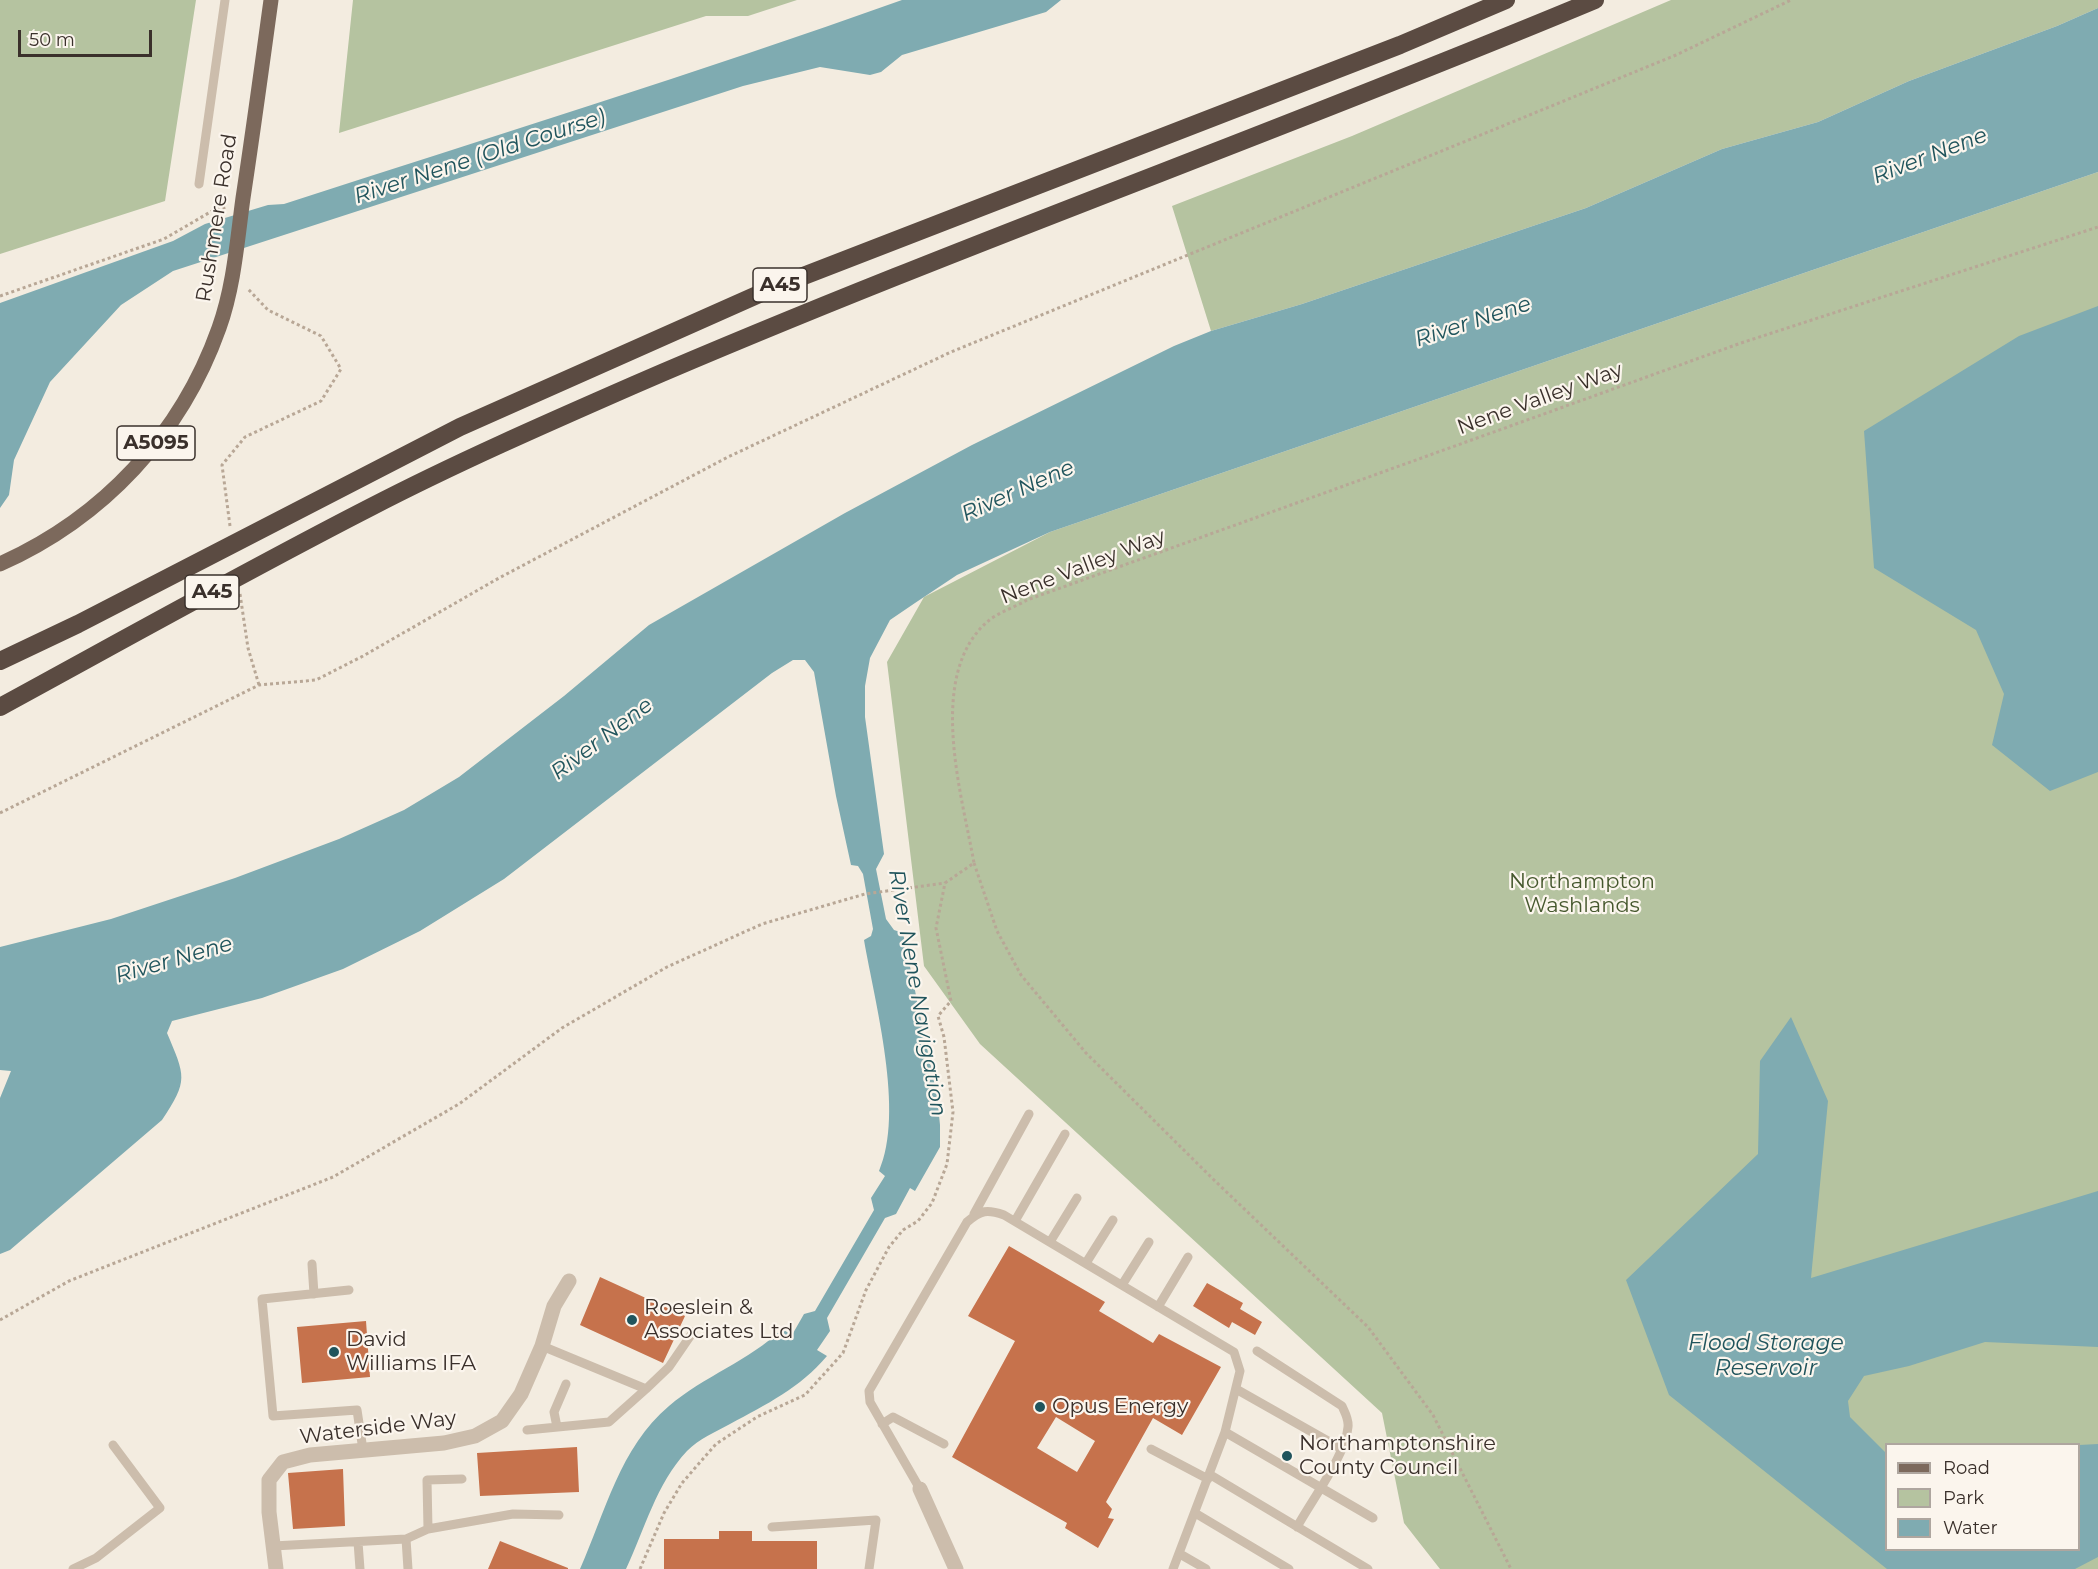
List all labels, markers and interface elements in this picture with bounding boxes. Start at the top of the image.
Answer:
scale bar [21,18,154,56]
text: 50 m [29,29,75,51]
water label: River Nene (Old Course) [351,104,609,210]
water label: River Nene [1869,122,1991,190]
street label: Rushmere Road [191,132,243,304]
road number: A45 [753,268,807,302]
water label: River Nene [1412,291,1534,353]
street label: Nene Valley Way [1454,357,1626,441]
road number: A5095 [117,426,195,460]
water label: River Nene [958,454,1078,528]
street label: Nene Valley Way [997,524,1169,610]
road number: A45 [185,575,239,609]
water label: River Nene [546,692,658,786]
water label: River Nene Navigation [882,867,952,1119]
park label: Northampton Washlands [1509,869,1655,919]
water label: River Nene [112,931,236,989]
place label: Roeslein & Associates Ltd [644,1295,794,1345]
marker: Roeslein & Associates Ltd [625,1313,639,1327]
place label: David Williams IFA [346,1327,476,1377]
water label: Flood Storage Reservoir [1688,1331,1844,1382]
marker: David Williams IFA [327,1345,341,1359]
place label: Opus Energy [1052,1394,1188,1420]
marker: Opus Energy [1033,1400,1047,1414]
street label: Waterside Way [298,1406,458,1450]
place label: Northamptonshire County Council [1299,1431,1496,1481]
legend [1885,1443,2080,1551]
marker: Northamptonshire County Council [1280,1449,1294,1463]
text: Road [1943,1457,1990,1479]
text: Park [1943,1487,1984,1509]
text: Water [1943,1517,1998,1539]

